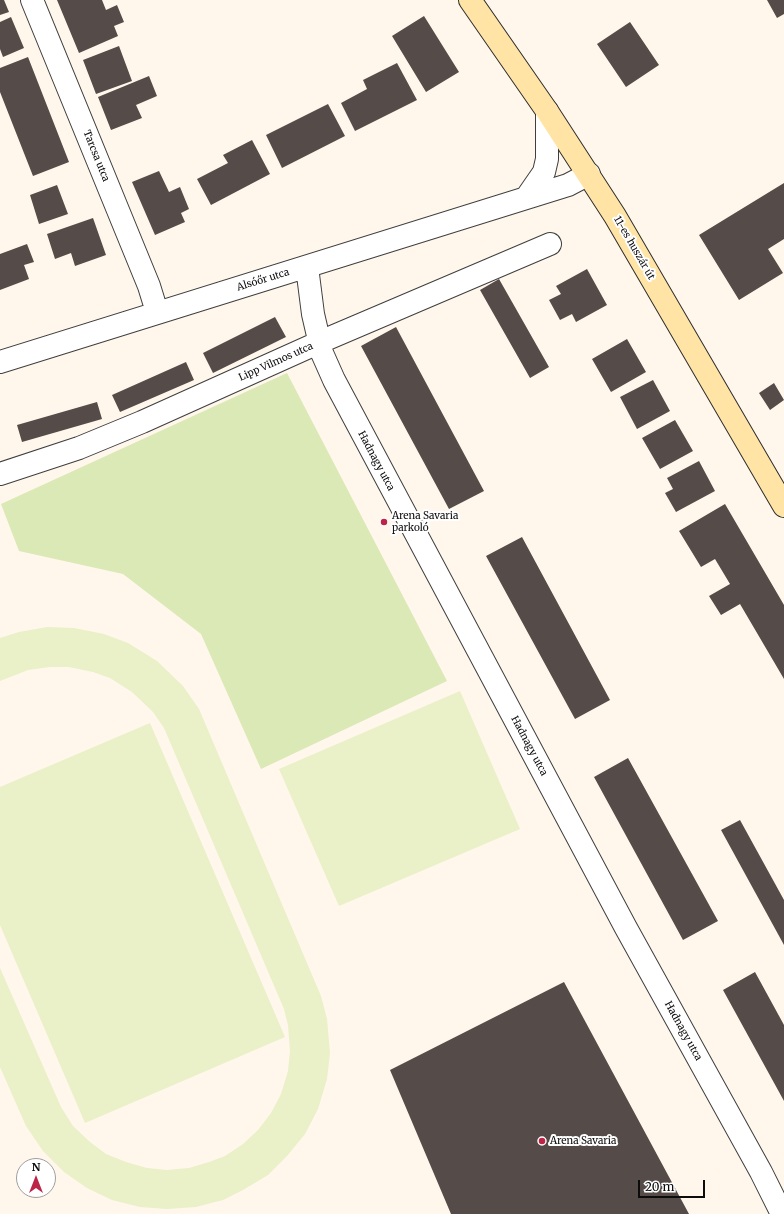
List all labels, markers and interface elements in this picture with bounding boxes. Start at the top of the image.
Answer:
street label: Tarcsa utca [80,128,112,184]
street label: 11-es huszár út [611,214,657,282]
street label: Alsóőr utca [235,266,291,294]
street label: Lipp Vilmos utca [237,340,315,384]
street label: Hadnagy utca [355,429,397,493]
place label: Arena Savaria parkoló [392,510,458,534]
marker: Arena Savaria parkoló [379,517,389,527]
street label: Hadnagy utca [508,714,550,778]
street label: Hadnagy utca [662,999,704,1063]
place label: Arena Savaria [550,1135,616,1147]
marker: Arena Savaria [537,1136,547,1146]
north arrow [16,1158,56,1198]
text: N [32,1160,40,1174]
scale bar [640,1172,707,1198]
text: 20 m [645,1179,674,1194]

